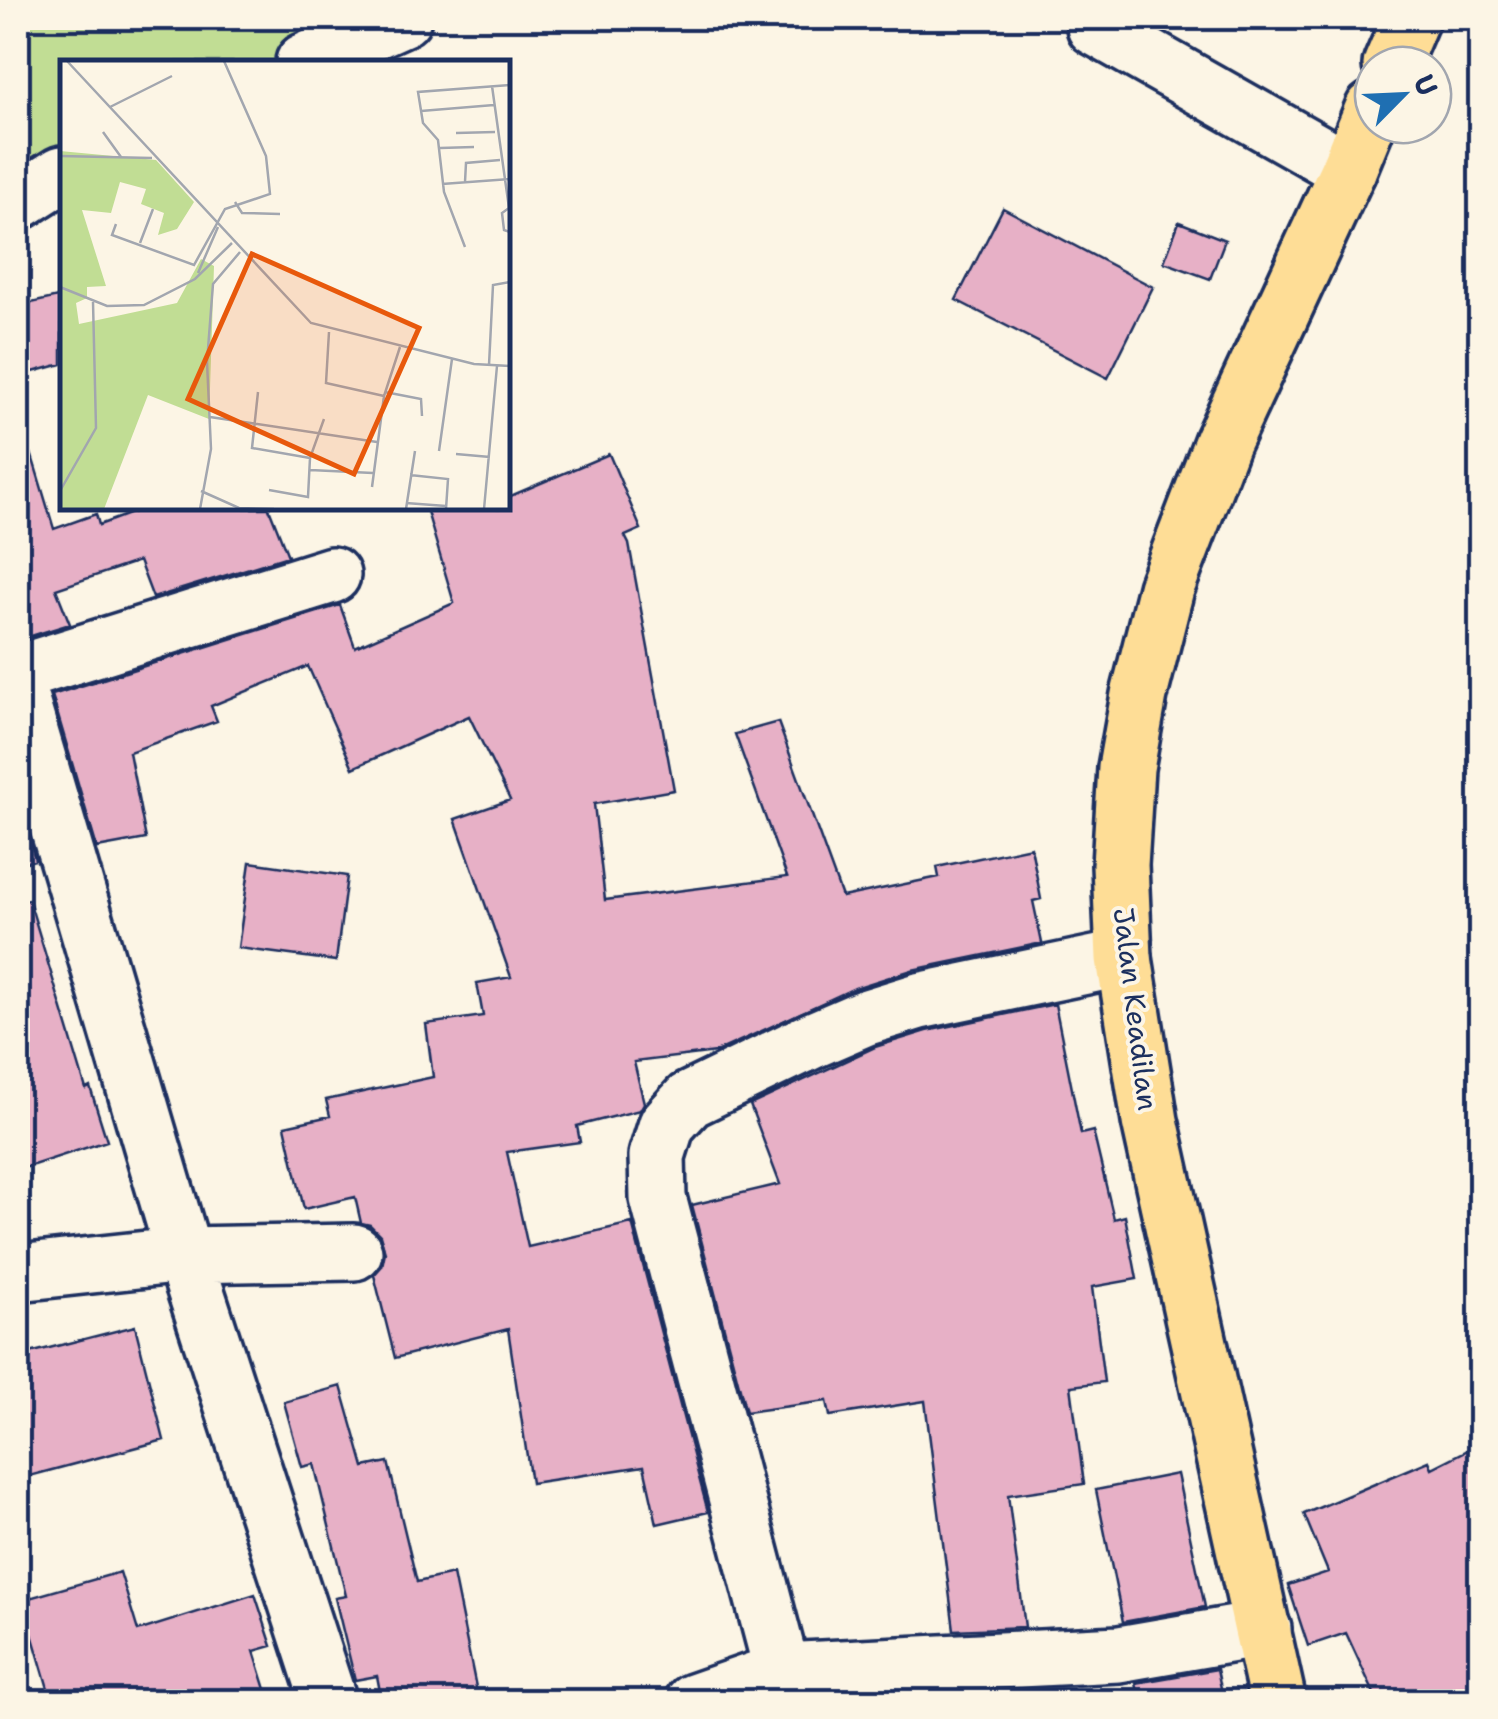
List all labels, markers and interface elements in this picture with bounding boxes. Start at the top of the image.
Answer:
north arrow [1353,45,1453,145]
inset map [60,60,510,510]
text: U [1405,68,1447,101]
street label: Jalan Keadilan [1105,905,1167,1113]

